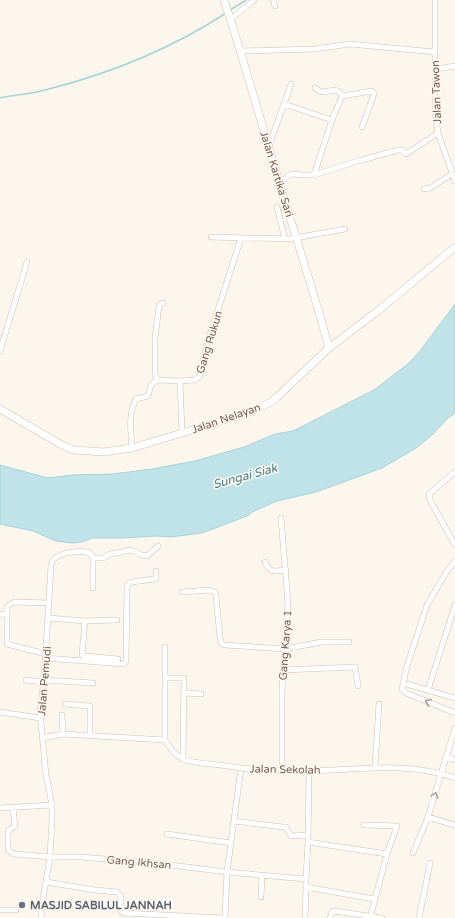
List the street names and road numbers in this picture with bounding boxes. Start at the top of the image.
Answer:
street label: Jalan Tawon [429,60,444,124]
street label: Jalan Kartika Sari [257,130,296,219]
street label: Gang Rukun [194,309,225,375]
street label: Jalan Nelayan [190,401,262,436]
street label: Gang Karya 1 [277,609,294,681]
street label: Jalan Pemudi [35,646,54,716]
street label: Jalan Sekolah [249,762,321,777]
street label: Gang Ikhsan [106,853,172,872]

